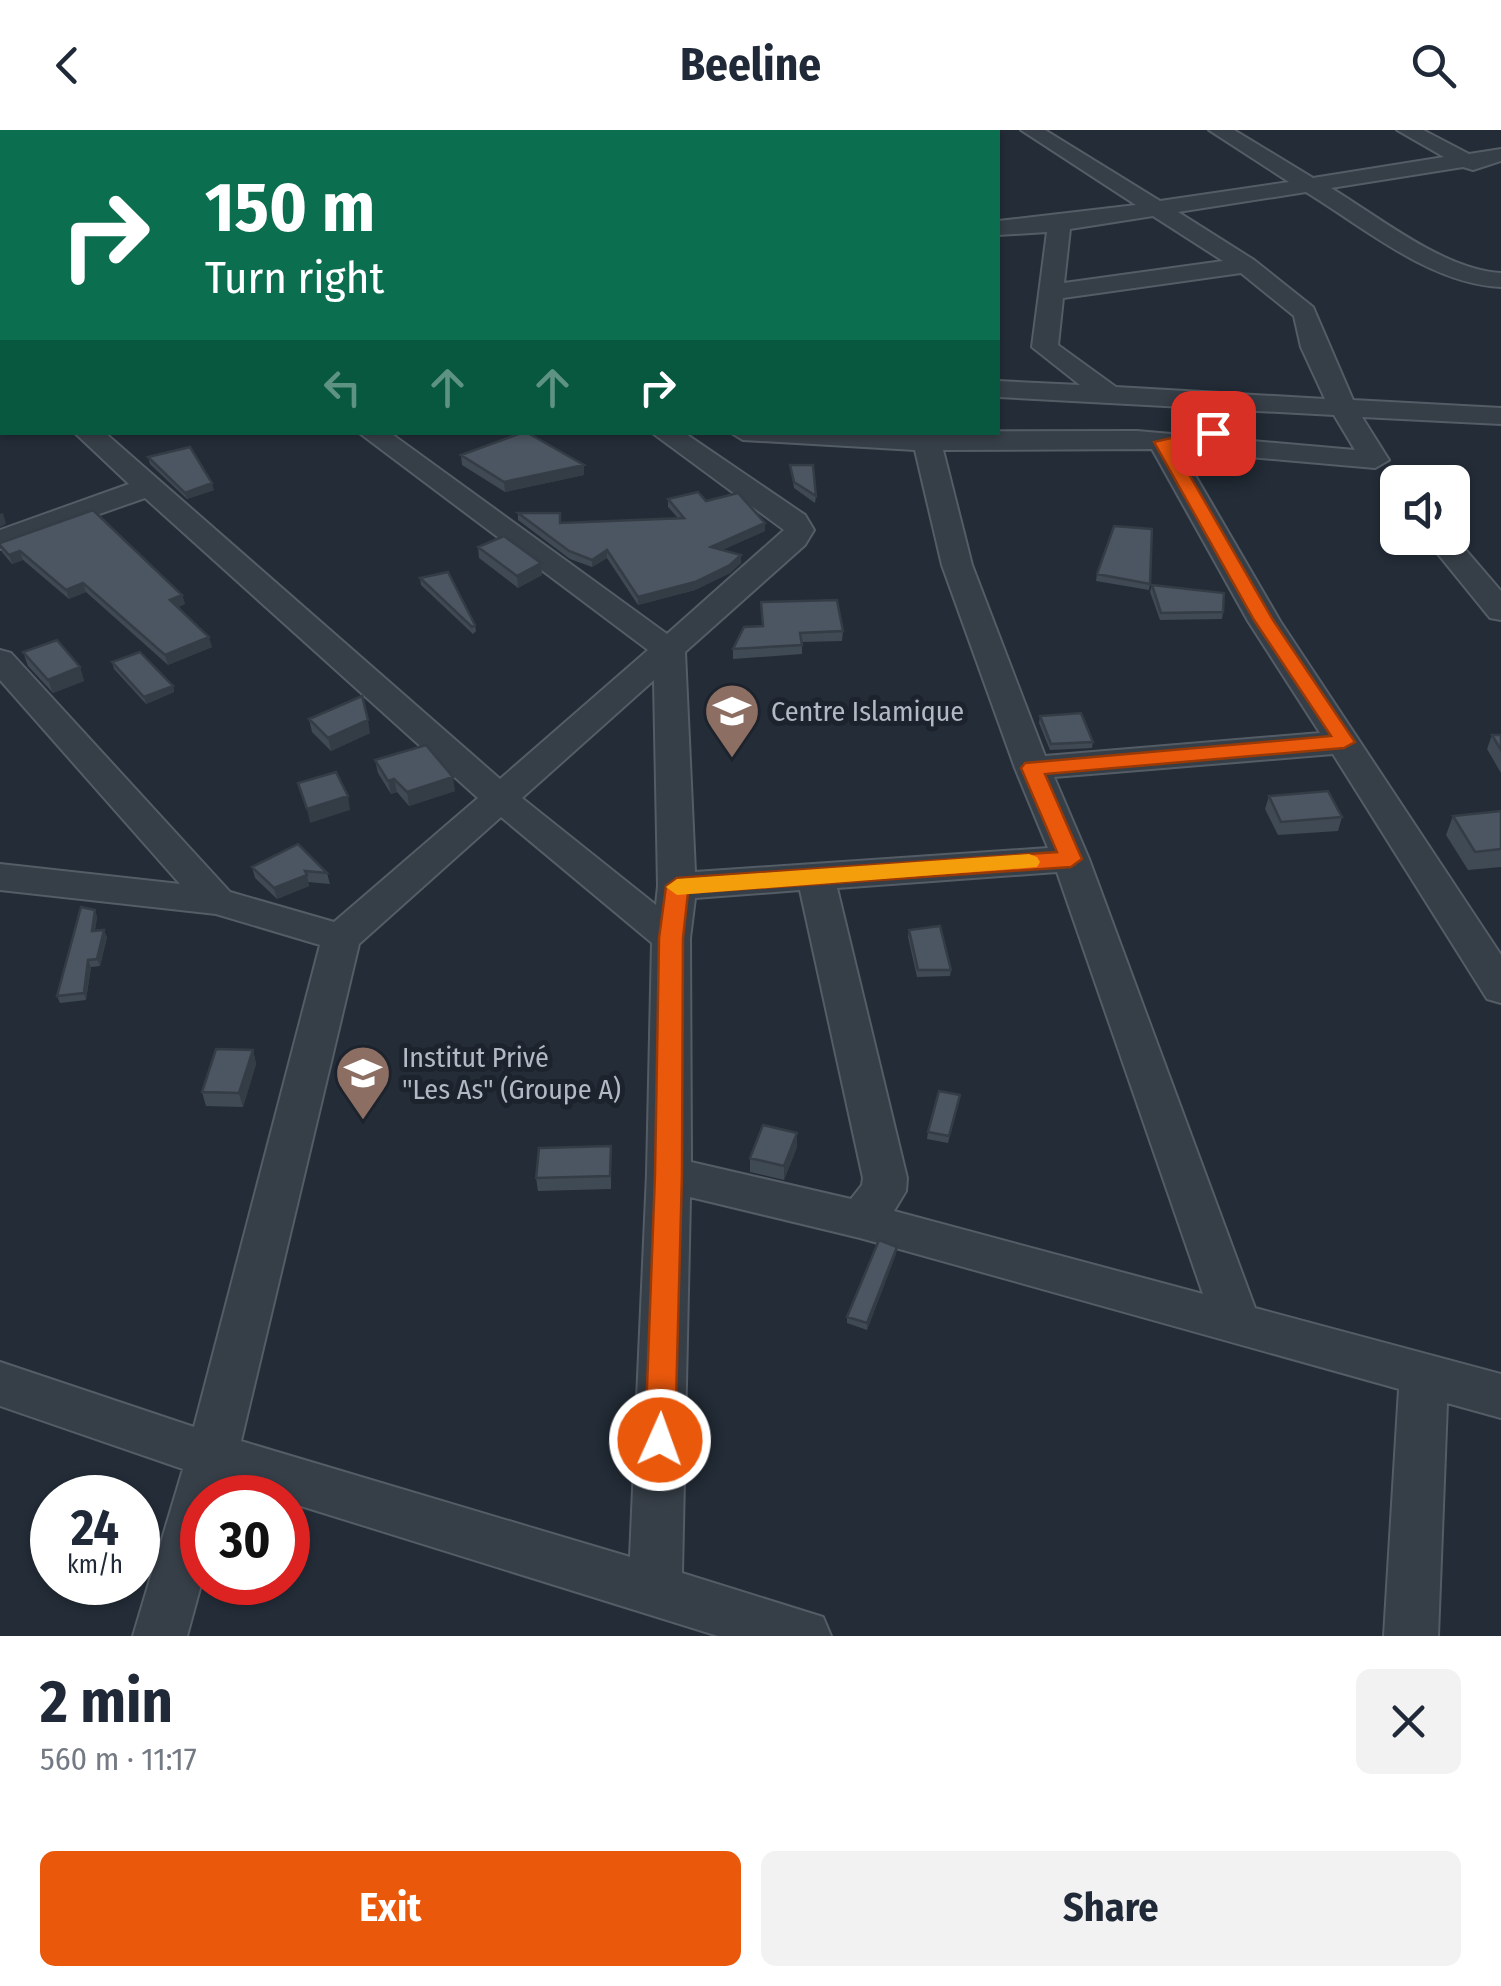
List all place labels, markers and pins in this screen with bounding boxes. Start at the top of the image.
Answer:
pin [1171,391,1256,476]
school or university icon: Centre Islamique [702,681,762,760]
place label: Centre Islamique [771,695,964,728]
place label: Institut Privé "Les As" (Groupe A) [402,1041,621,1106]
school or university icon: Institut Privé "Les As" (Groupe A) [333,1043,393,1122]

